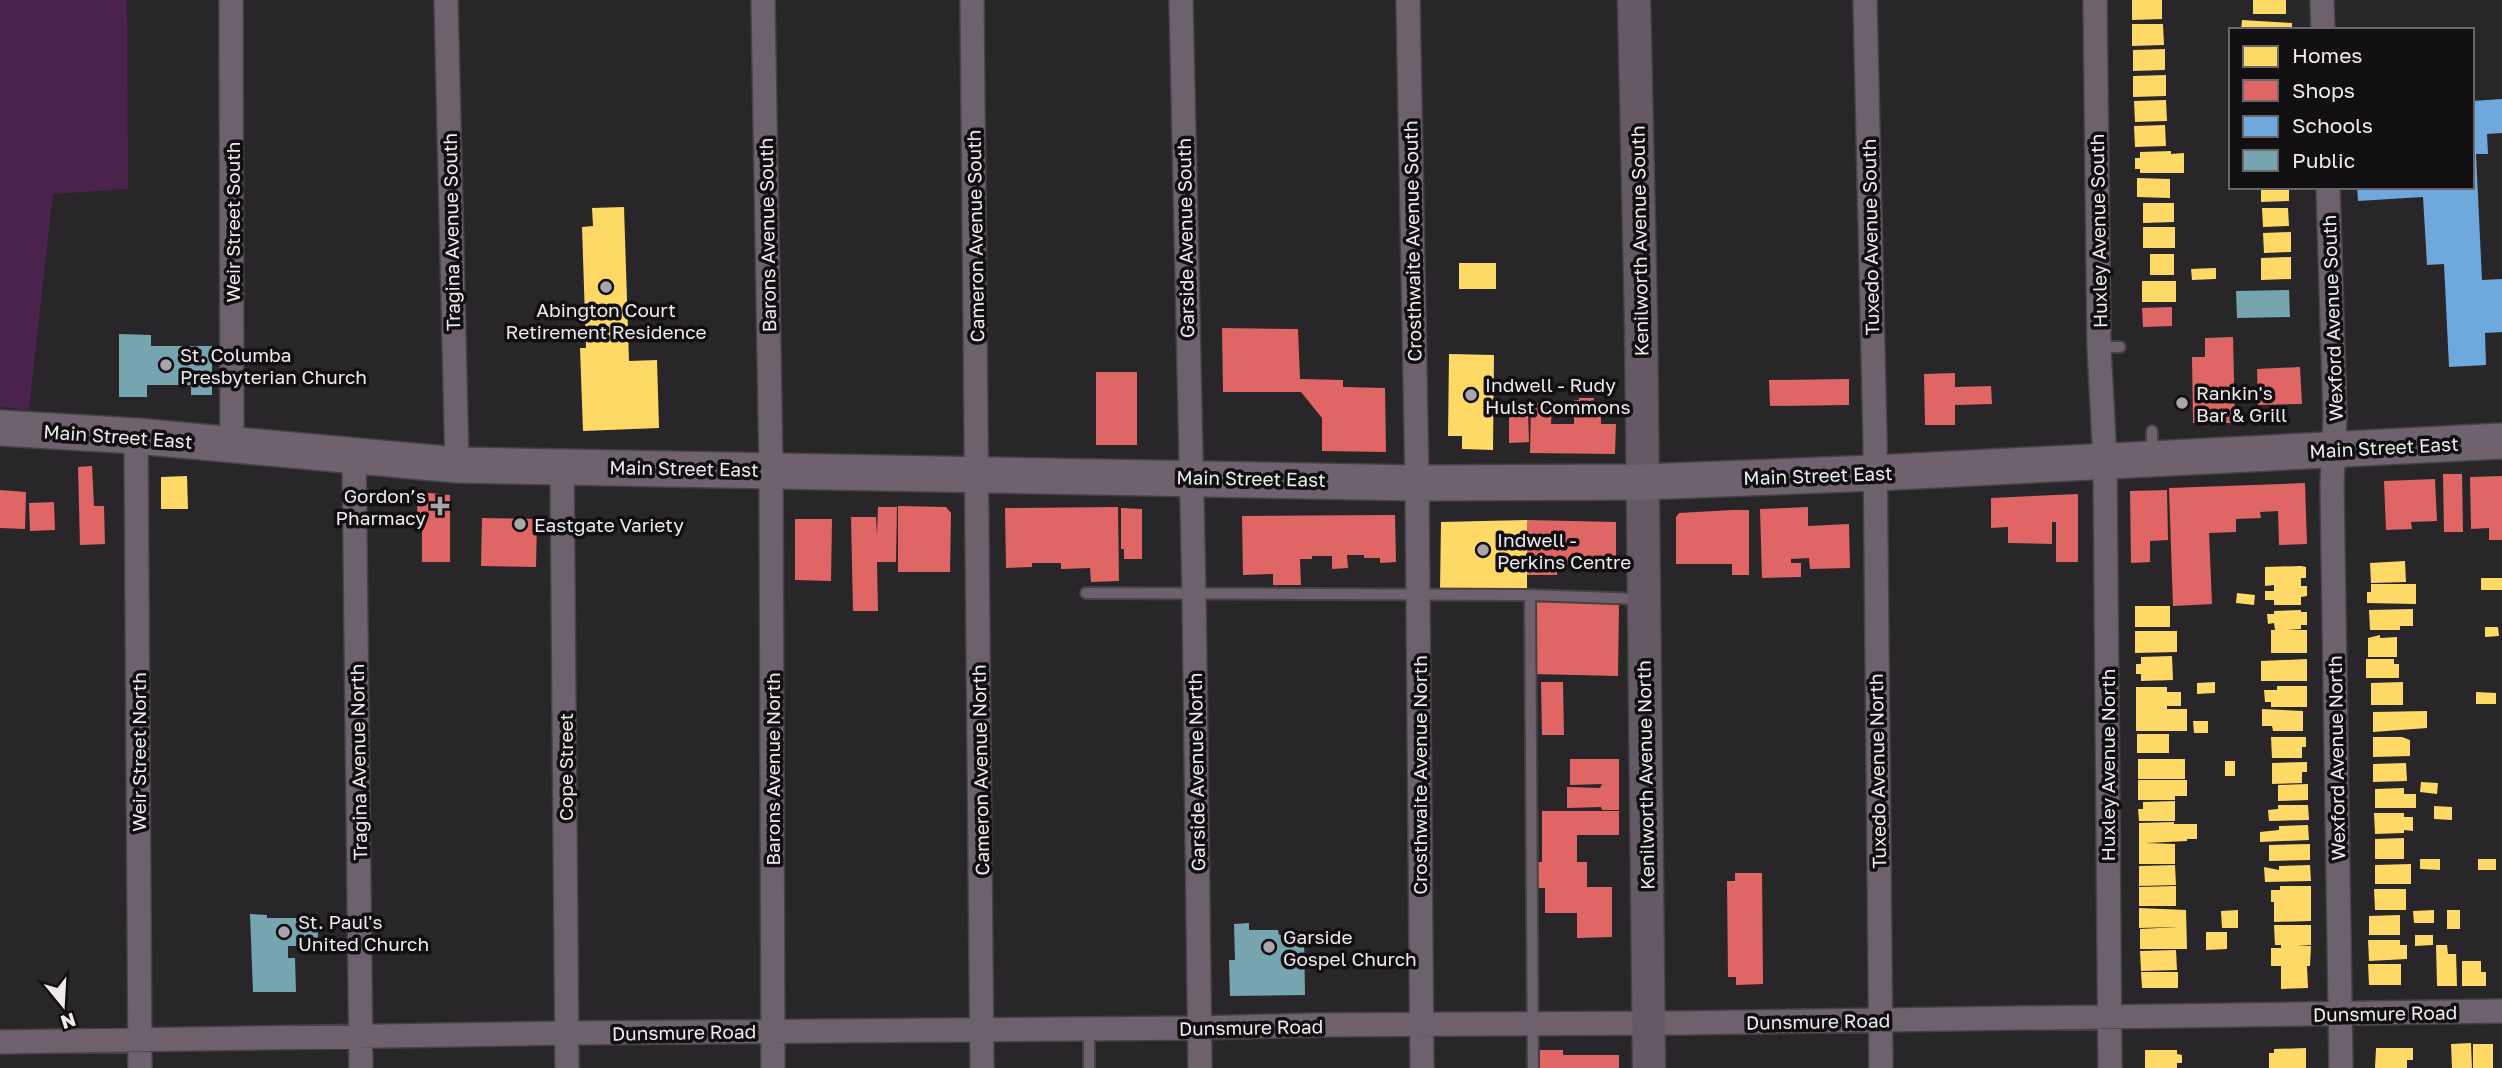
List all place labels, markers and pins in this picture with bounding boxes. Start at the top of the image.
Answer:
marker: Abington Court Retirement Residence [598,279,614,295]
place label: Abington Court Retirement Residence [505,298,707,343]
place label: St. Columba Presbyterian Church [180,343,367,388]
marker: St. Columba Presbyterian Church [158,357,174,373]
place label: Indwell - Rudy Hulst Commons [1485,373,1631,418]
place label: Rankin's Bar & Grill [2196,381,2287,426]
marker: Indwell - Rudy Hulst Commons [1463,387,1479,403]
marker: Rankin's Bar & Grill [2174,395,2190,411]
place label: Gordon’s Pharmacy [336,484,426,529]
marker: Gordon’s Pharmacy [432,498,448,514]
place label: Eastgate Variety [534,513,684,536]
marker: Eastgate Variety [512,516,528,532]
place label: Indwell - Perkins Centre [1497,528,1631,573]
marker: Indwell - Perkins Centre [1475,542,1491,558]
place label: St. Paul's United Church [298,910,429,955]
marker: St. Paul's United Church [276,924,292,940]
place label: Garside Gospel Church [1283,925,1417,970]
marker: Garside Gospel Church [1261,939,1277,955]

